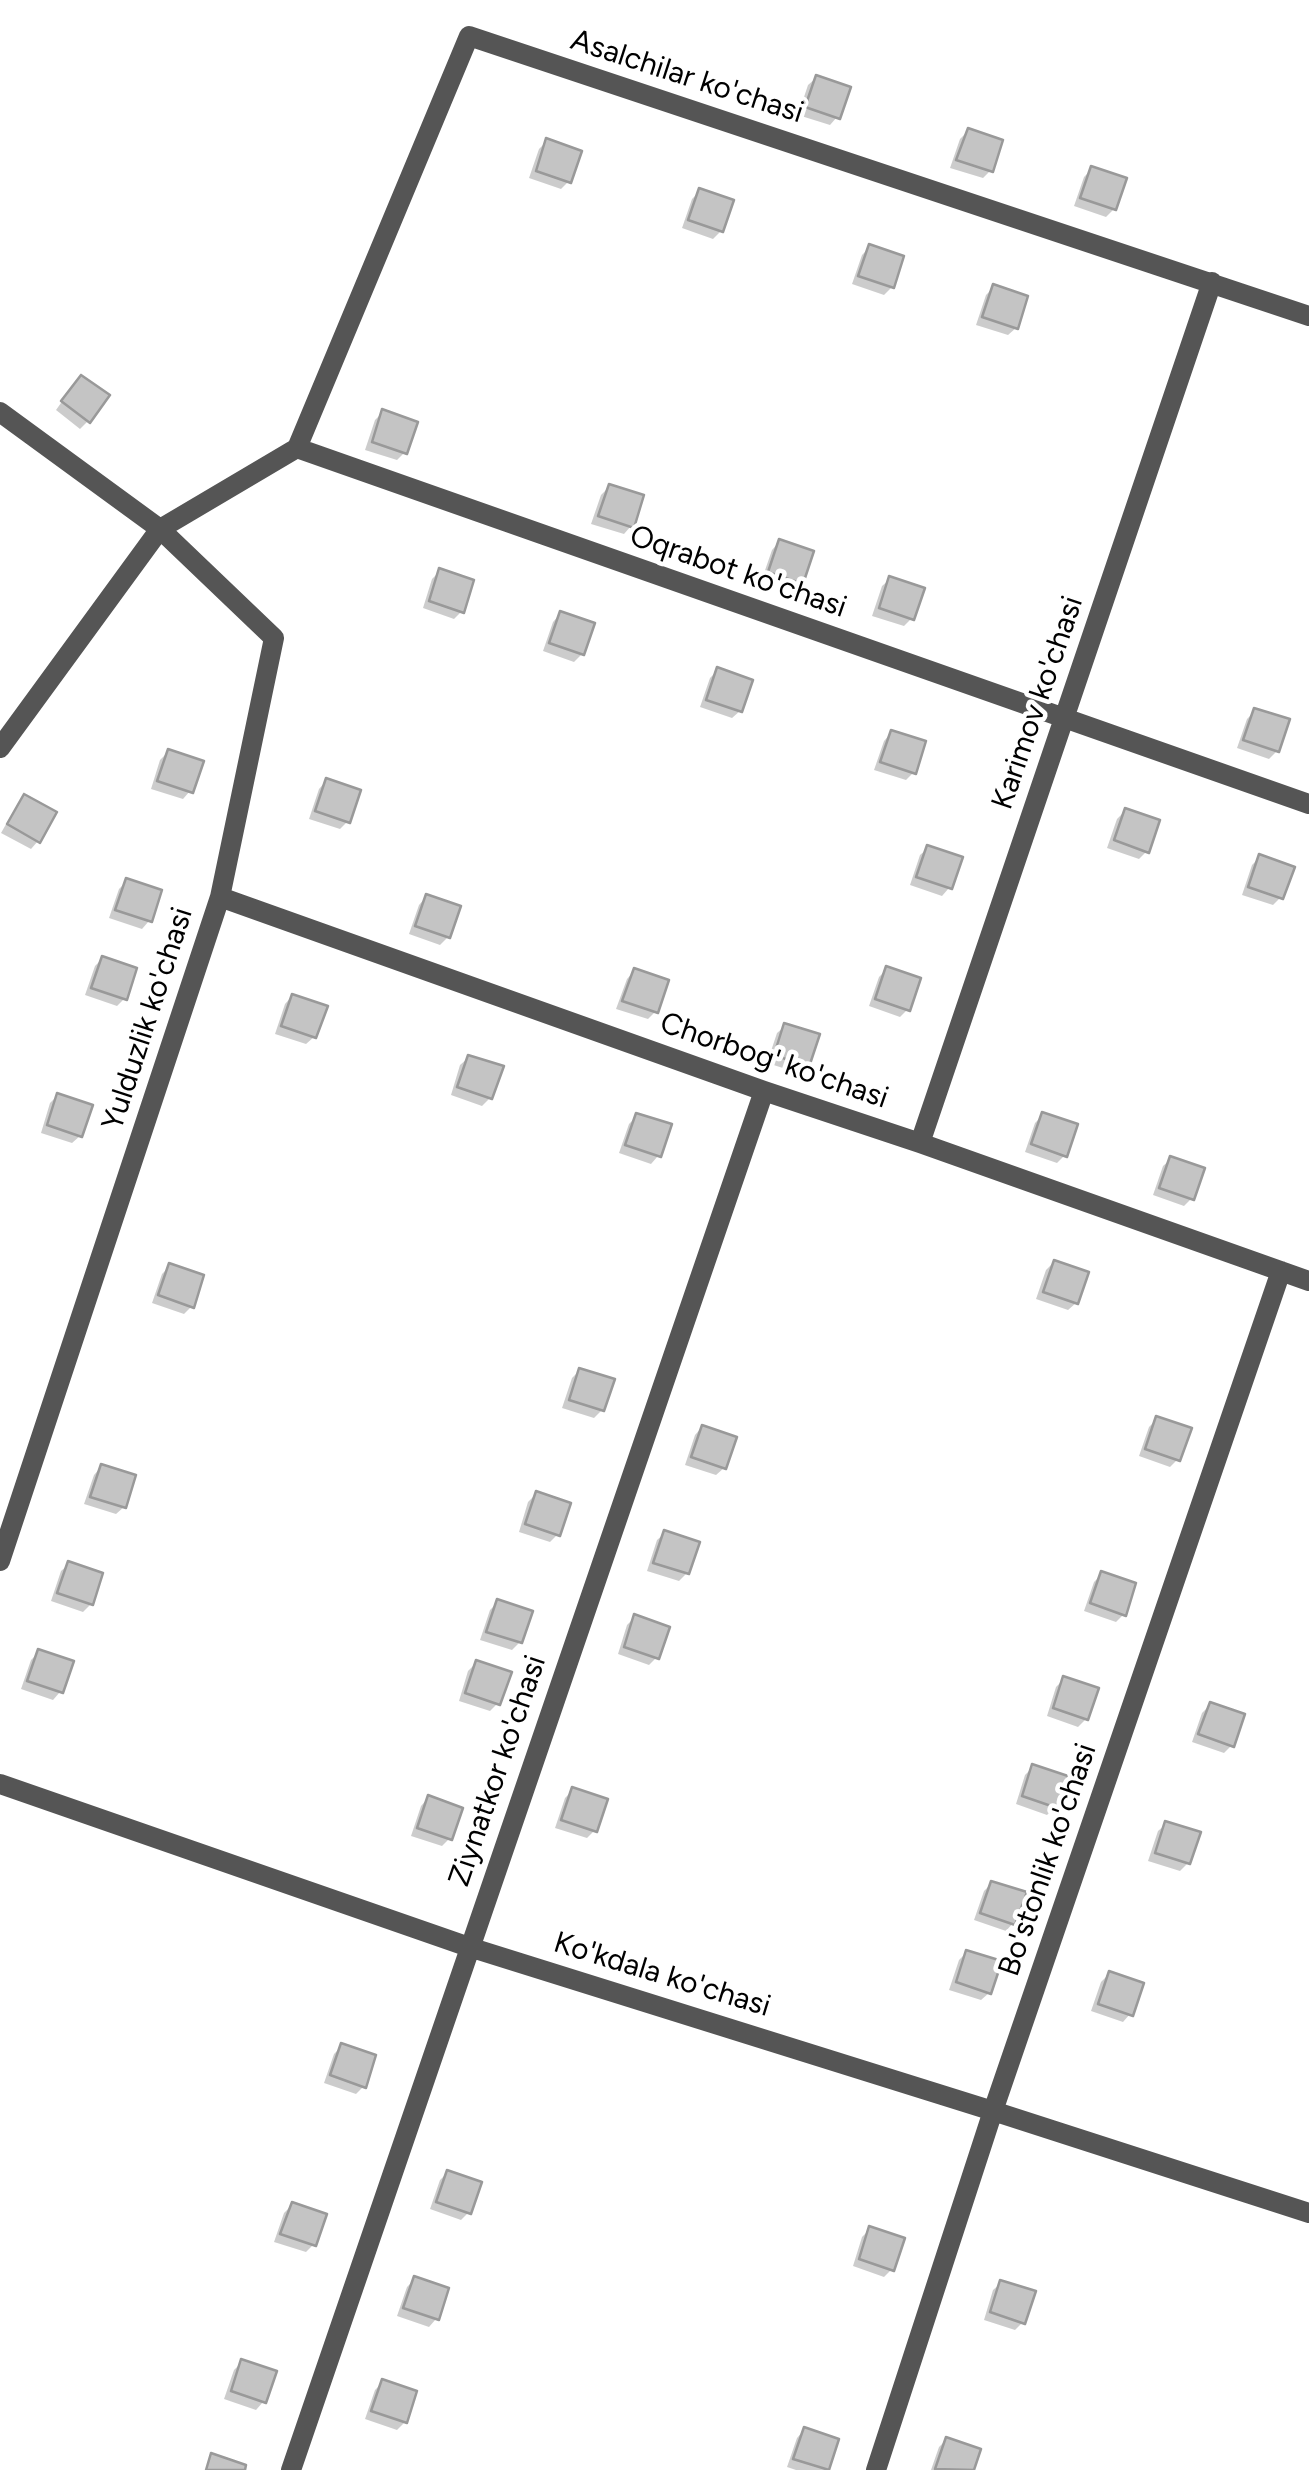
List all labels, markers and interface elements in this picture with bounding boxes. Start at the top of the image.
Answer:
street label: Asalchilar ko'chasi [566,22,808,132]
street label: Oqrabot ko'chasi [625,518,851,626]
street label: Karimov ko'chasi [985,592,1091,814]
street label: Yulduzlik ko'chasi [95,903,201,1135]
street label: Chorbog' ko'chasi [655,1005,893,1117]
street label: Ziynatkor ko'chasi [442,1651,554,1891]
street label: Bo'stonlik ko'chasi [991,1739,1105,1981]
street label: Ko'kdala ko'chasi [549,1925,775,2025]

